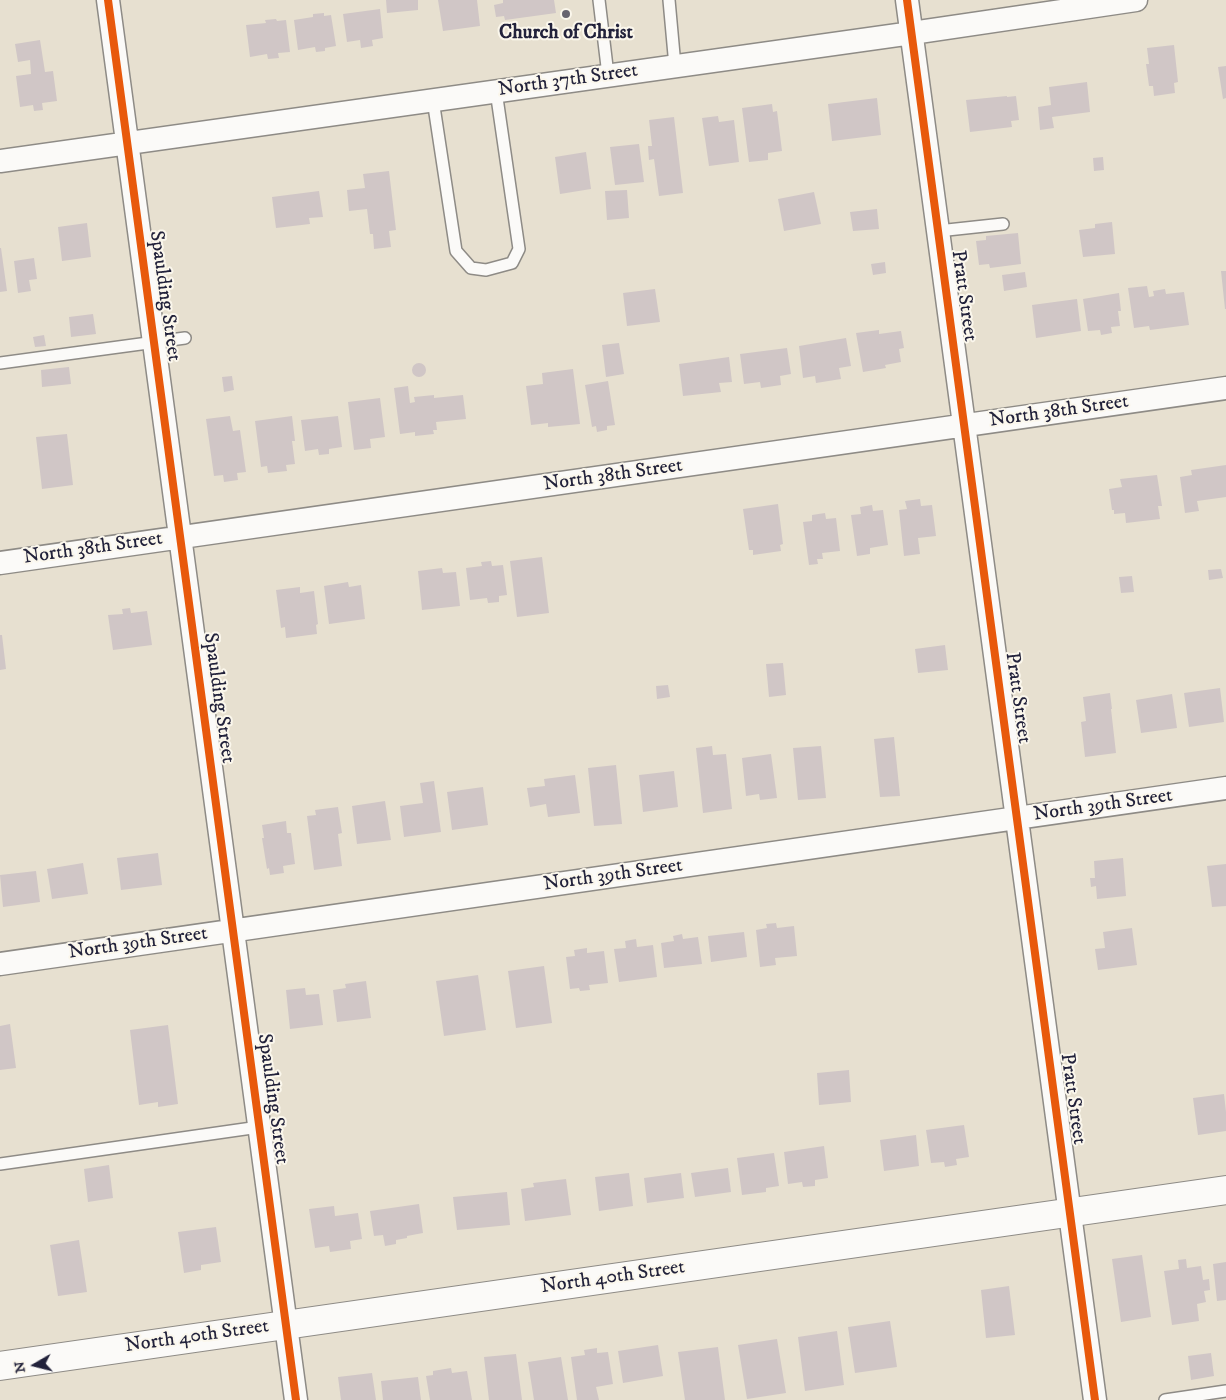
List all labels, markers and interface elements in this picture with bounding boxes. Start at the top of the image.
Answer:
marker: Church of Christ [560,8,572,20]
place label: Church of Christ [499,22,633,46]
street label: North 37th Street [497,59,639,103]
street label: Spaulding Street [143,229,185,363]
street label: Pratt Street [945,249,981,343]
street label: North 38th Street [988,390,1130,434]
street label: North 38th Street [542,454,684,498]
street label: North 38th Street [22,527,164,571]
street label: Spaulding Street [197,631,239,765]
street label: Pratt Street [999,651,1035,745]
street label: North 39th Street [1032,784,1174,828]
street label: North 39th Street [542,854,684,898]
street label: North 39th Street [67,922,209,966]
street label: Spaulding Street [251,1032,293,1166]
street label: Pratt Street [1054,1052,1090,1146]
street label: North 40th Street [540,1256,686,1300]
street label: North 40th Street [124,1315,270,1359]
north arrow [10,1340,60,1390]
text: N [10,1360,30,1374]

